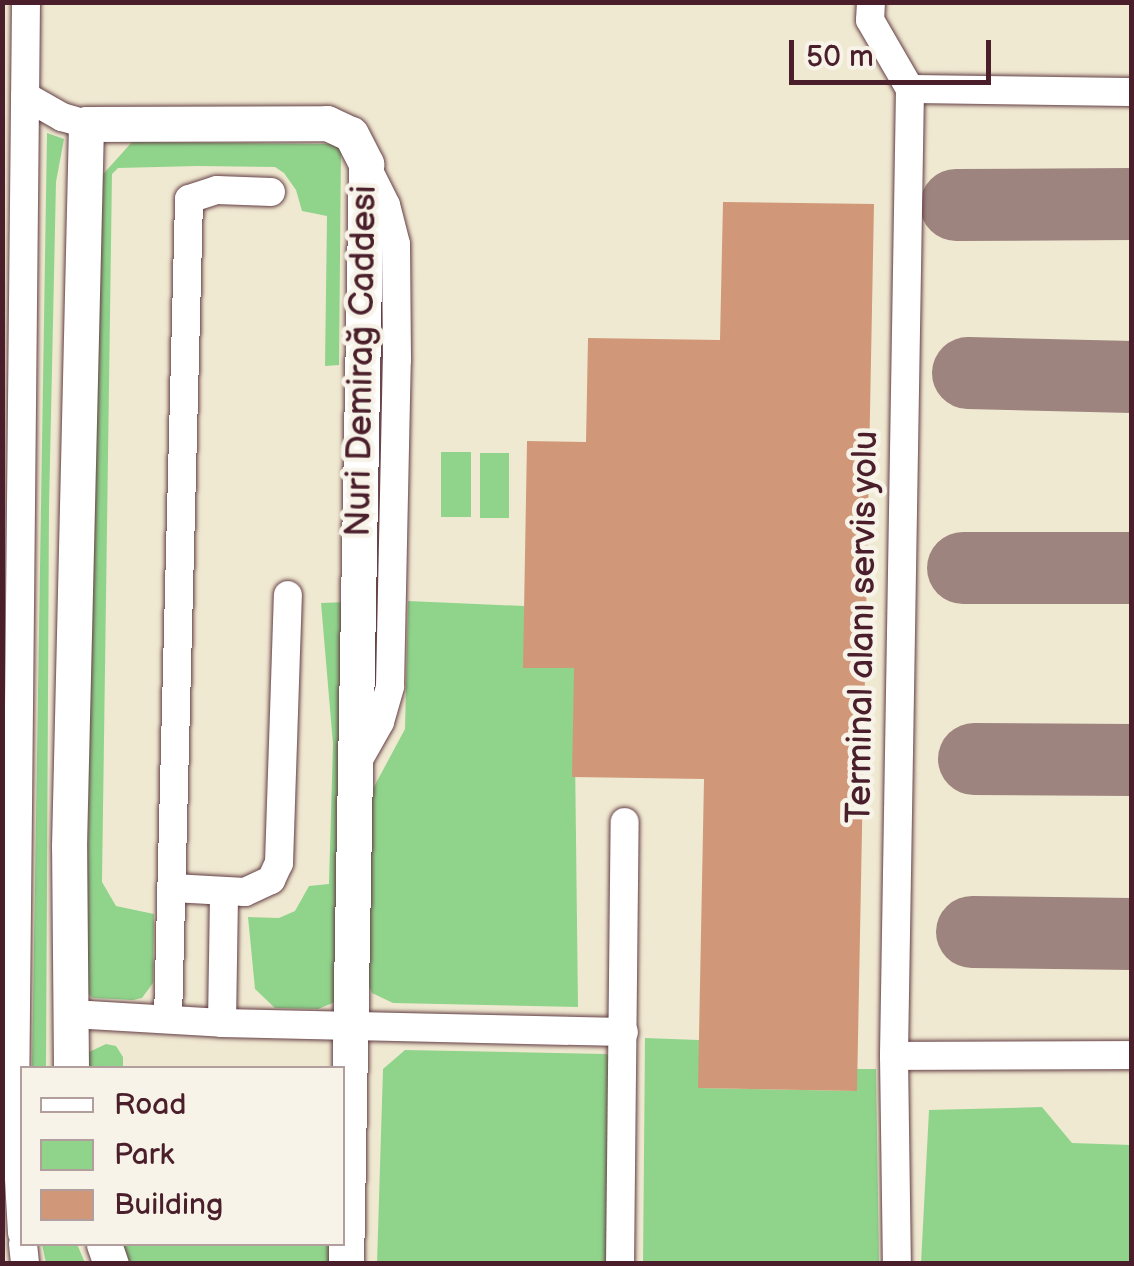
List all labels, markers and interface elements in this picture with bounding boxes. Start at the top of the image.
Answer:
scale bar [794,20,996,82]
text: 50 m [806,39,874,75]
street label: Nuri Demirağ Caddesi [338,185,386,537]
street label: Terminal alanı servis yolu [839,430,887,824]
legend [20,1066,345,1246]
text: Road [114,1087,187,1123]
text: Park [114,1137,174,1173]
text: Building [114,1187,223,1223]

